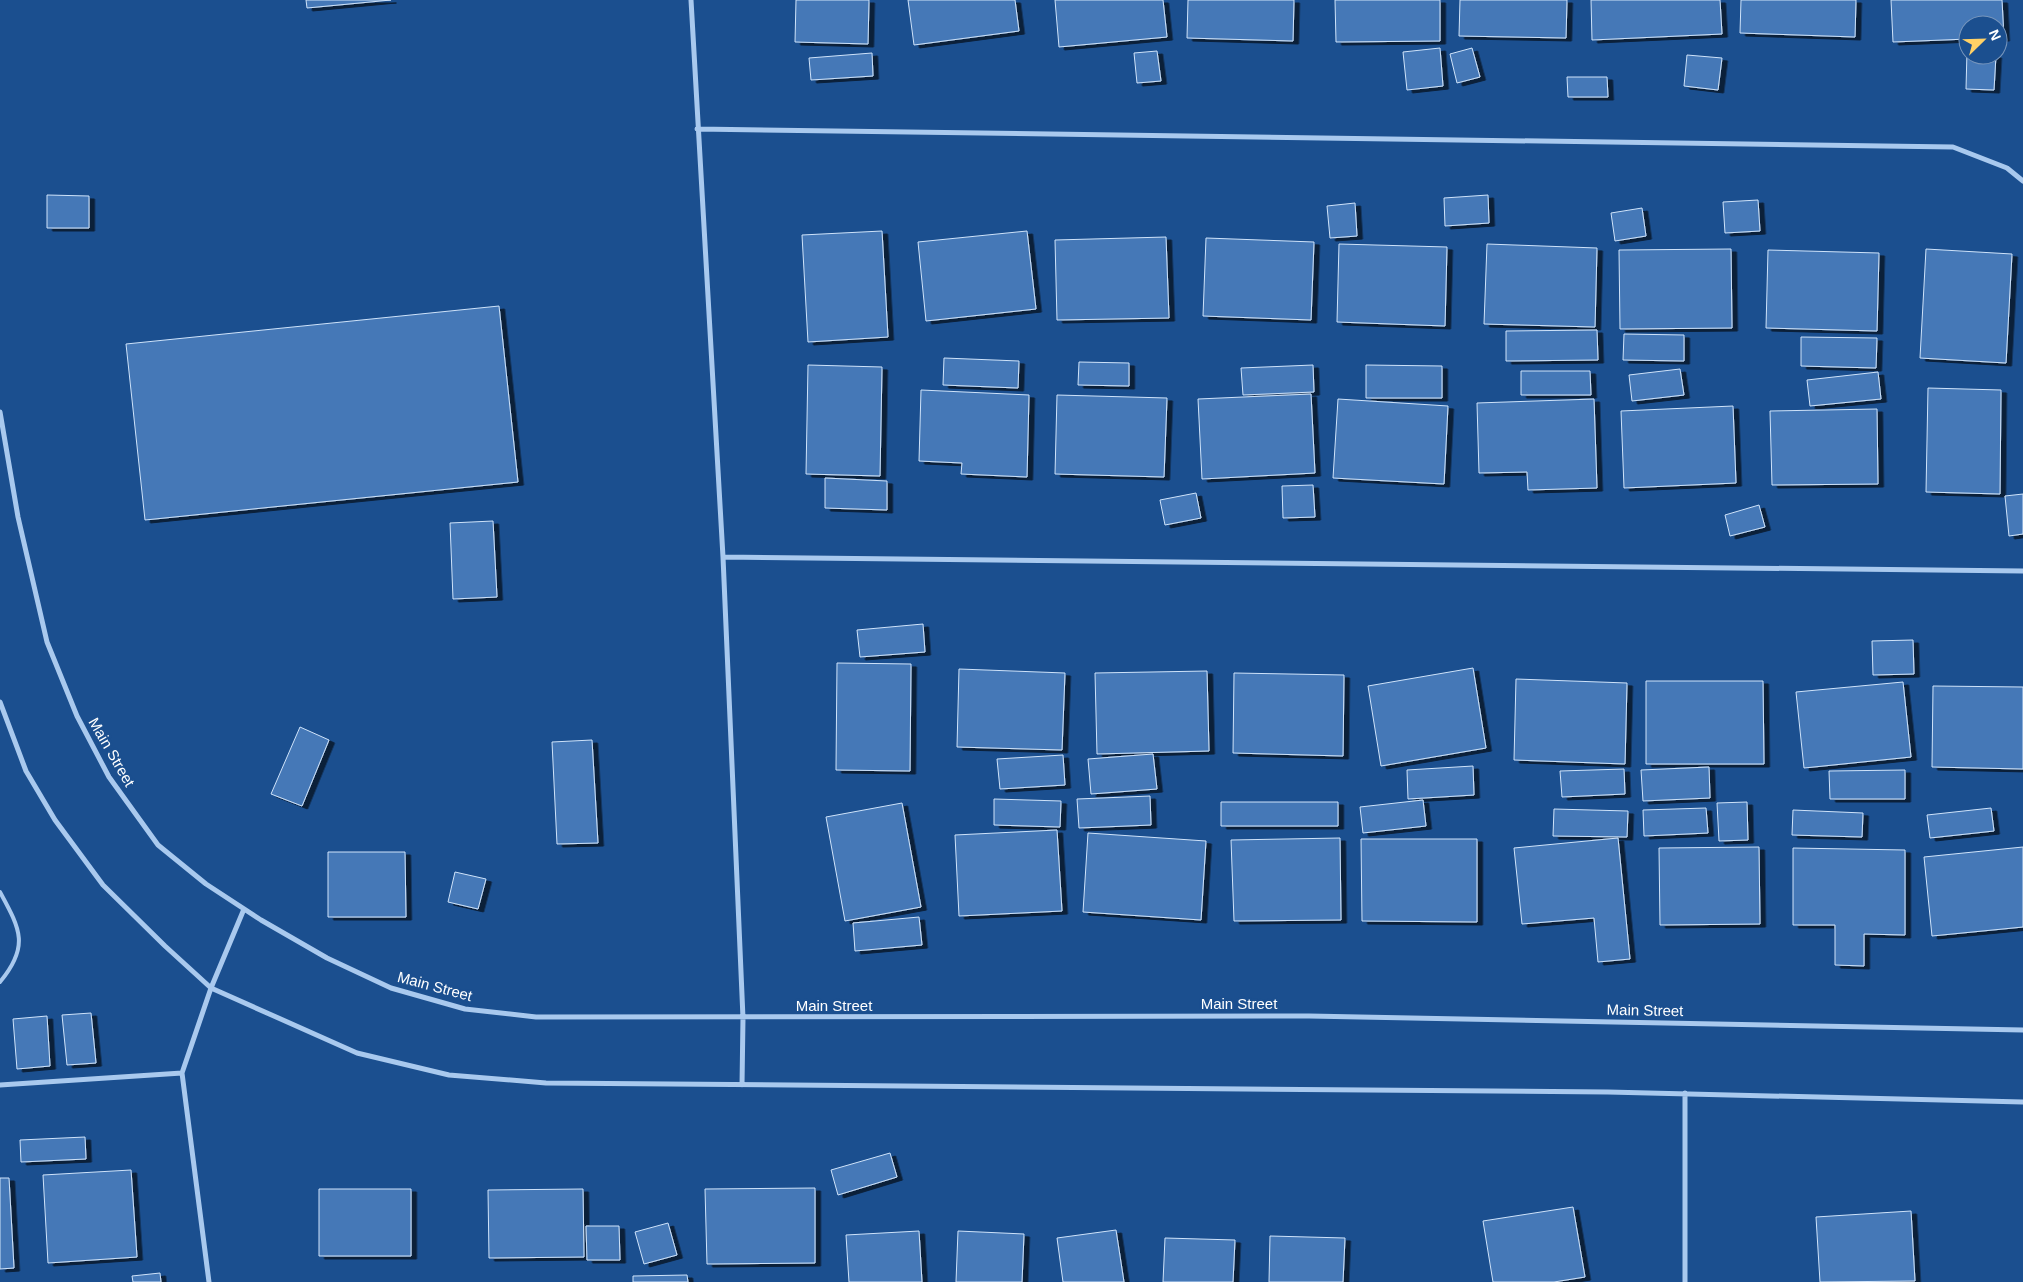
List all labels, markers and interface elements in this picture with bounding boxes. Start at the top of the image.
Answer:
north arrow [1958,15,2008,65]
text: N [1986,27,2004,43]
street label: Main Street [85,715,139,790]
street label: Main Street [396,968,475,1004]
street label: Main Street [1201,995,1278,1012]
street label: Main Street [796,997,873,1014]
street label: Main Street [1607,1001,1684,1019]

